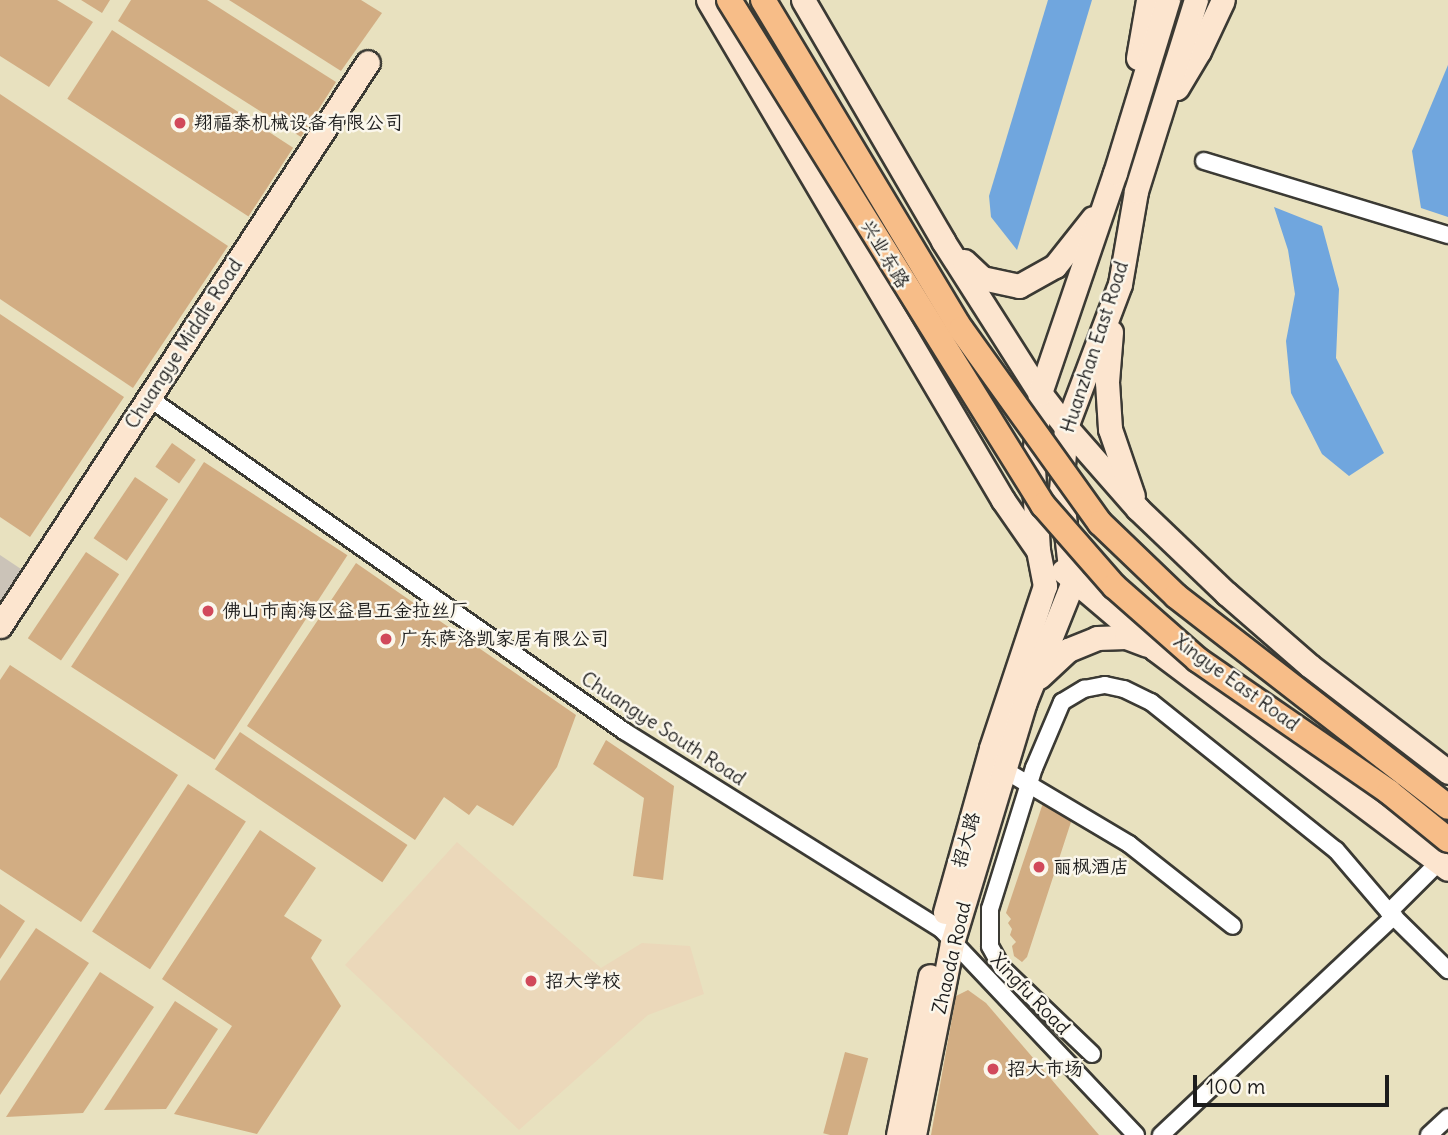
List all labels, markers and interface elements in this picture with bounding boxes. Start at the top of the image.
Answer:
place label: 翔福泰机械设备有限公司 [194,112,403,134]
marker: 翔福泰机械设备有限公司 [172,115,188,131]
street label: 兴业东路 [856,216,914,292]
street label: Chuangye Middle Road [121,255,247,433]
street label: Huanzhan East Road [1057,258,1133,436]
place label: 佛山市南海区益昌五金拉丝厂 [222,600,469,622]
marker: 佛山市南海区益昌五金拉丝厂 [200,603,216,619]
place label: 广东萨洛凯家居有限公司 [400,628,609,650]
street label: Xingye East Road [1169,630,1303,736]
marker: 广东萨洛凯家居有限公司 [378,631,394,647]
street label: Chuangye South Road [577,667,749,791]
street label: 招大路 [947,809,985,871]
place label: 丽枫酒店 [1053,856,1129,878]
marker: 丽枫酒店 [1031,859,1047,875]
street label: Zhaoda Road [928,900,976,1016]
street label: Xingfu Road [986,949,1074,1039]
place label: 招大学校 [545,970,621,992]
marker: 招大学校 [523,973,539,989]
place label: 招大市场 [1007,1058,1083,1080]
marker: 招大市场 [985,1061,1001,1077]
scale bar [1196,1062,1392,1106]
text: 100 m [1206,1073,1265,1100]

